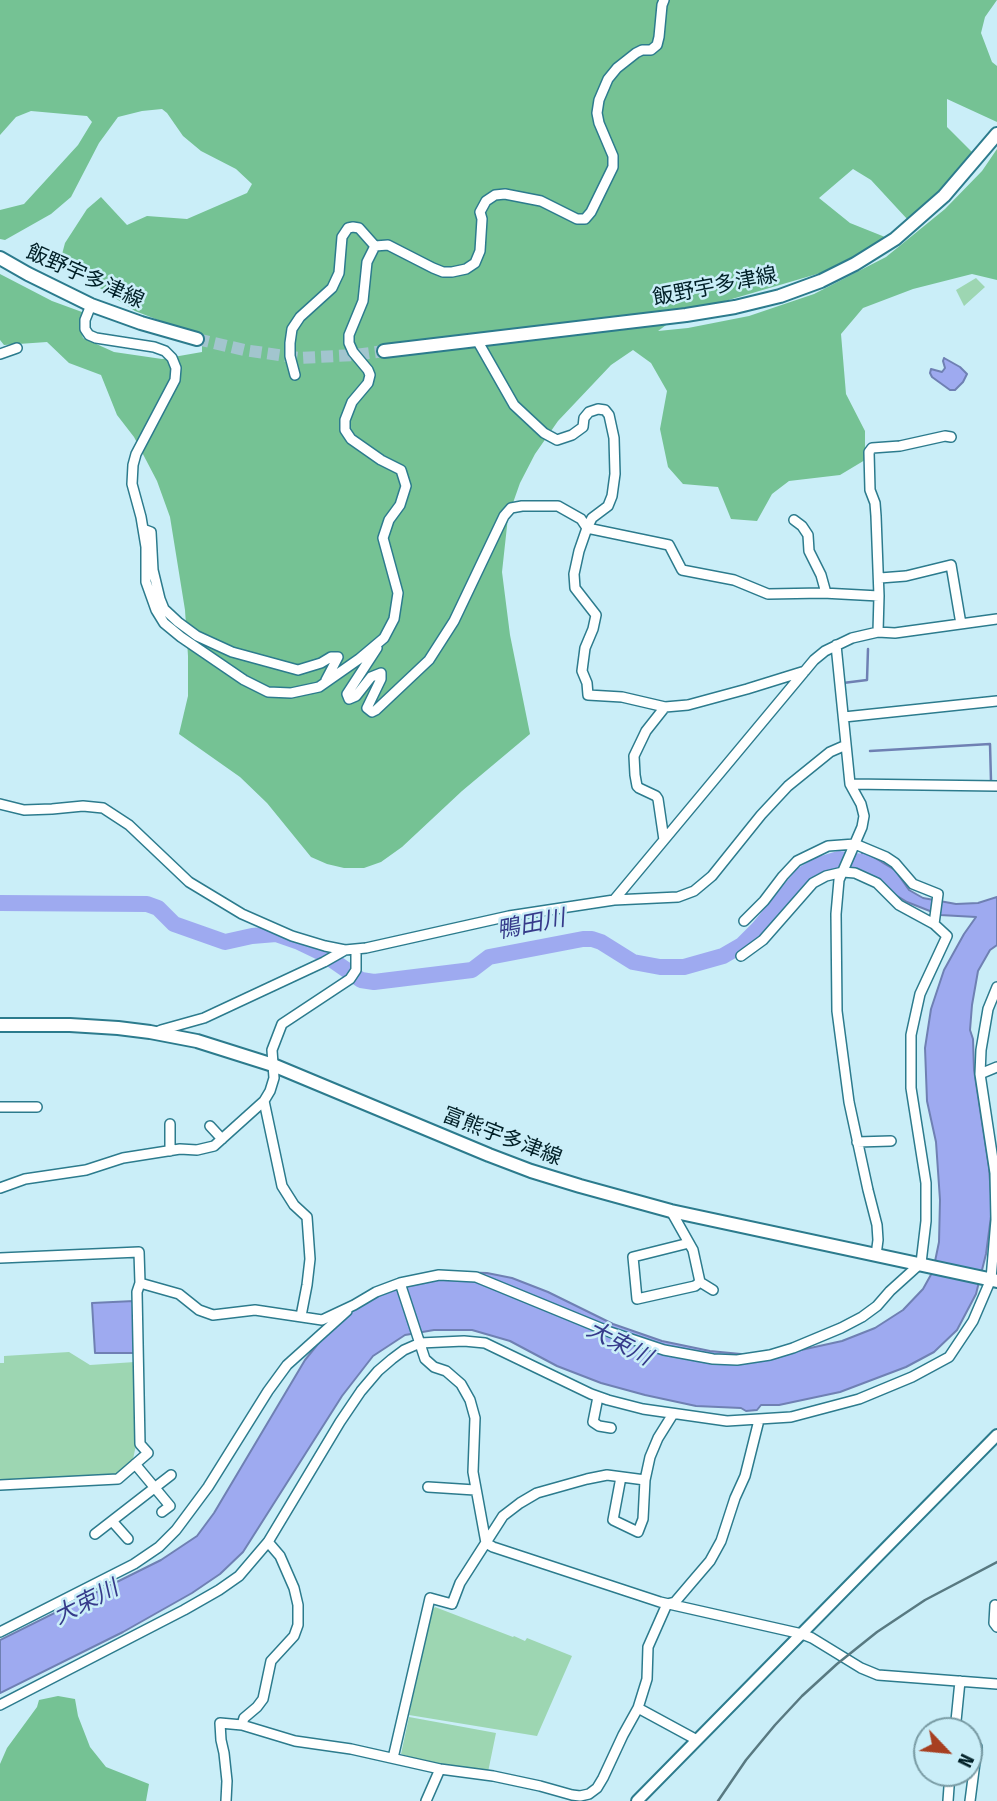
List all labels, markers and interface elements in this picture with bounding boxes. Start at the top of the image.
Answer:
street label: 飯野宇多津線 [22,240,148,314]
street label: 飯野宇多津線 [651,263,779,311]
water label: 鴨田川 [495,905,567,945]
street label: 富熊宇多津線 [439,1103,565,1171]
water label: 大束川 [582,1316,656,1372]
water label: 大束川 [49,1575,123,1631]
north arrow [913,1717,983,1787]
text: N [953,1750,978,1771]

